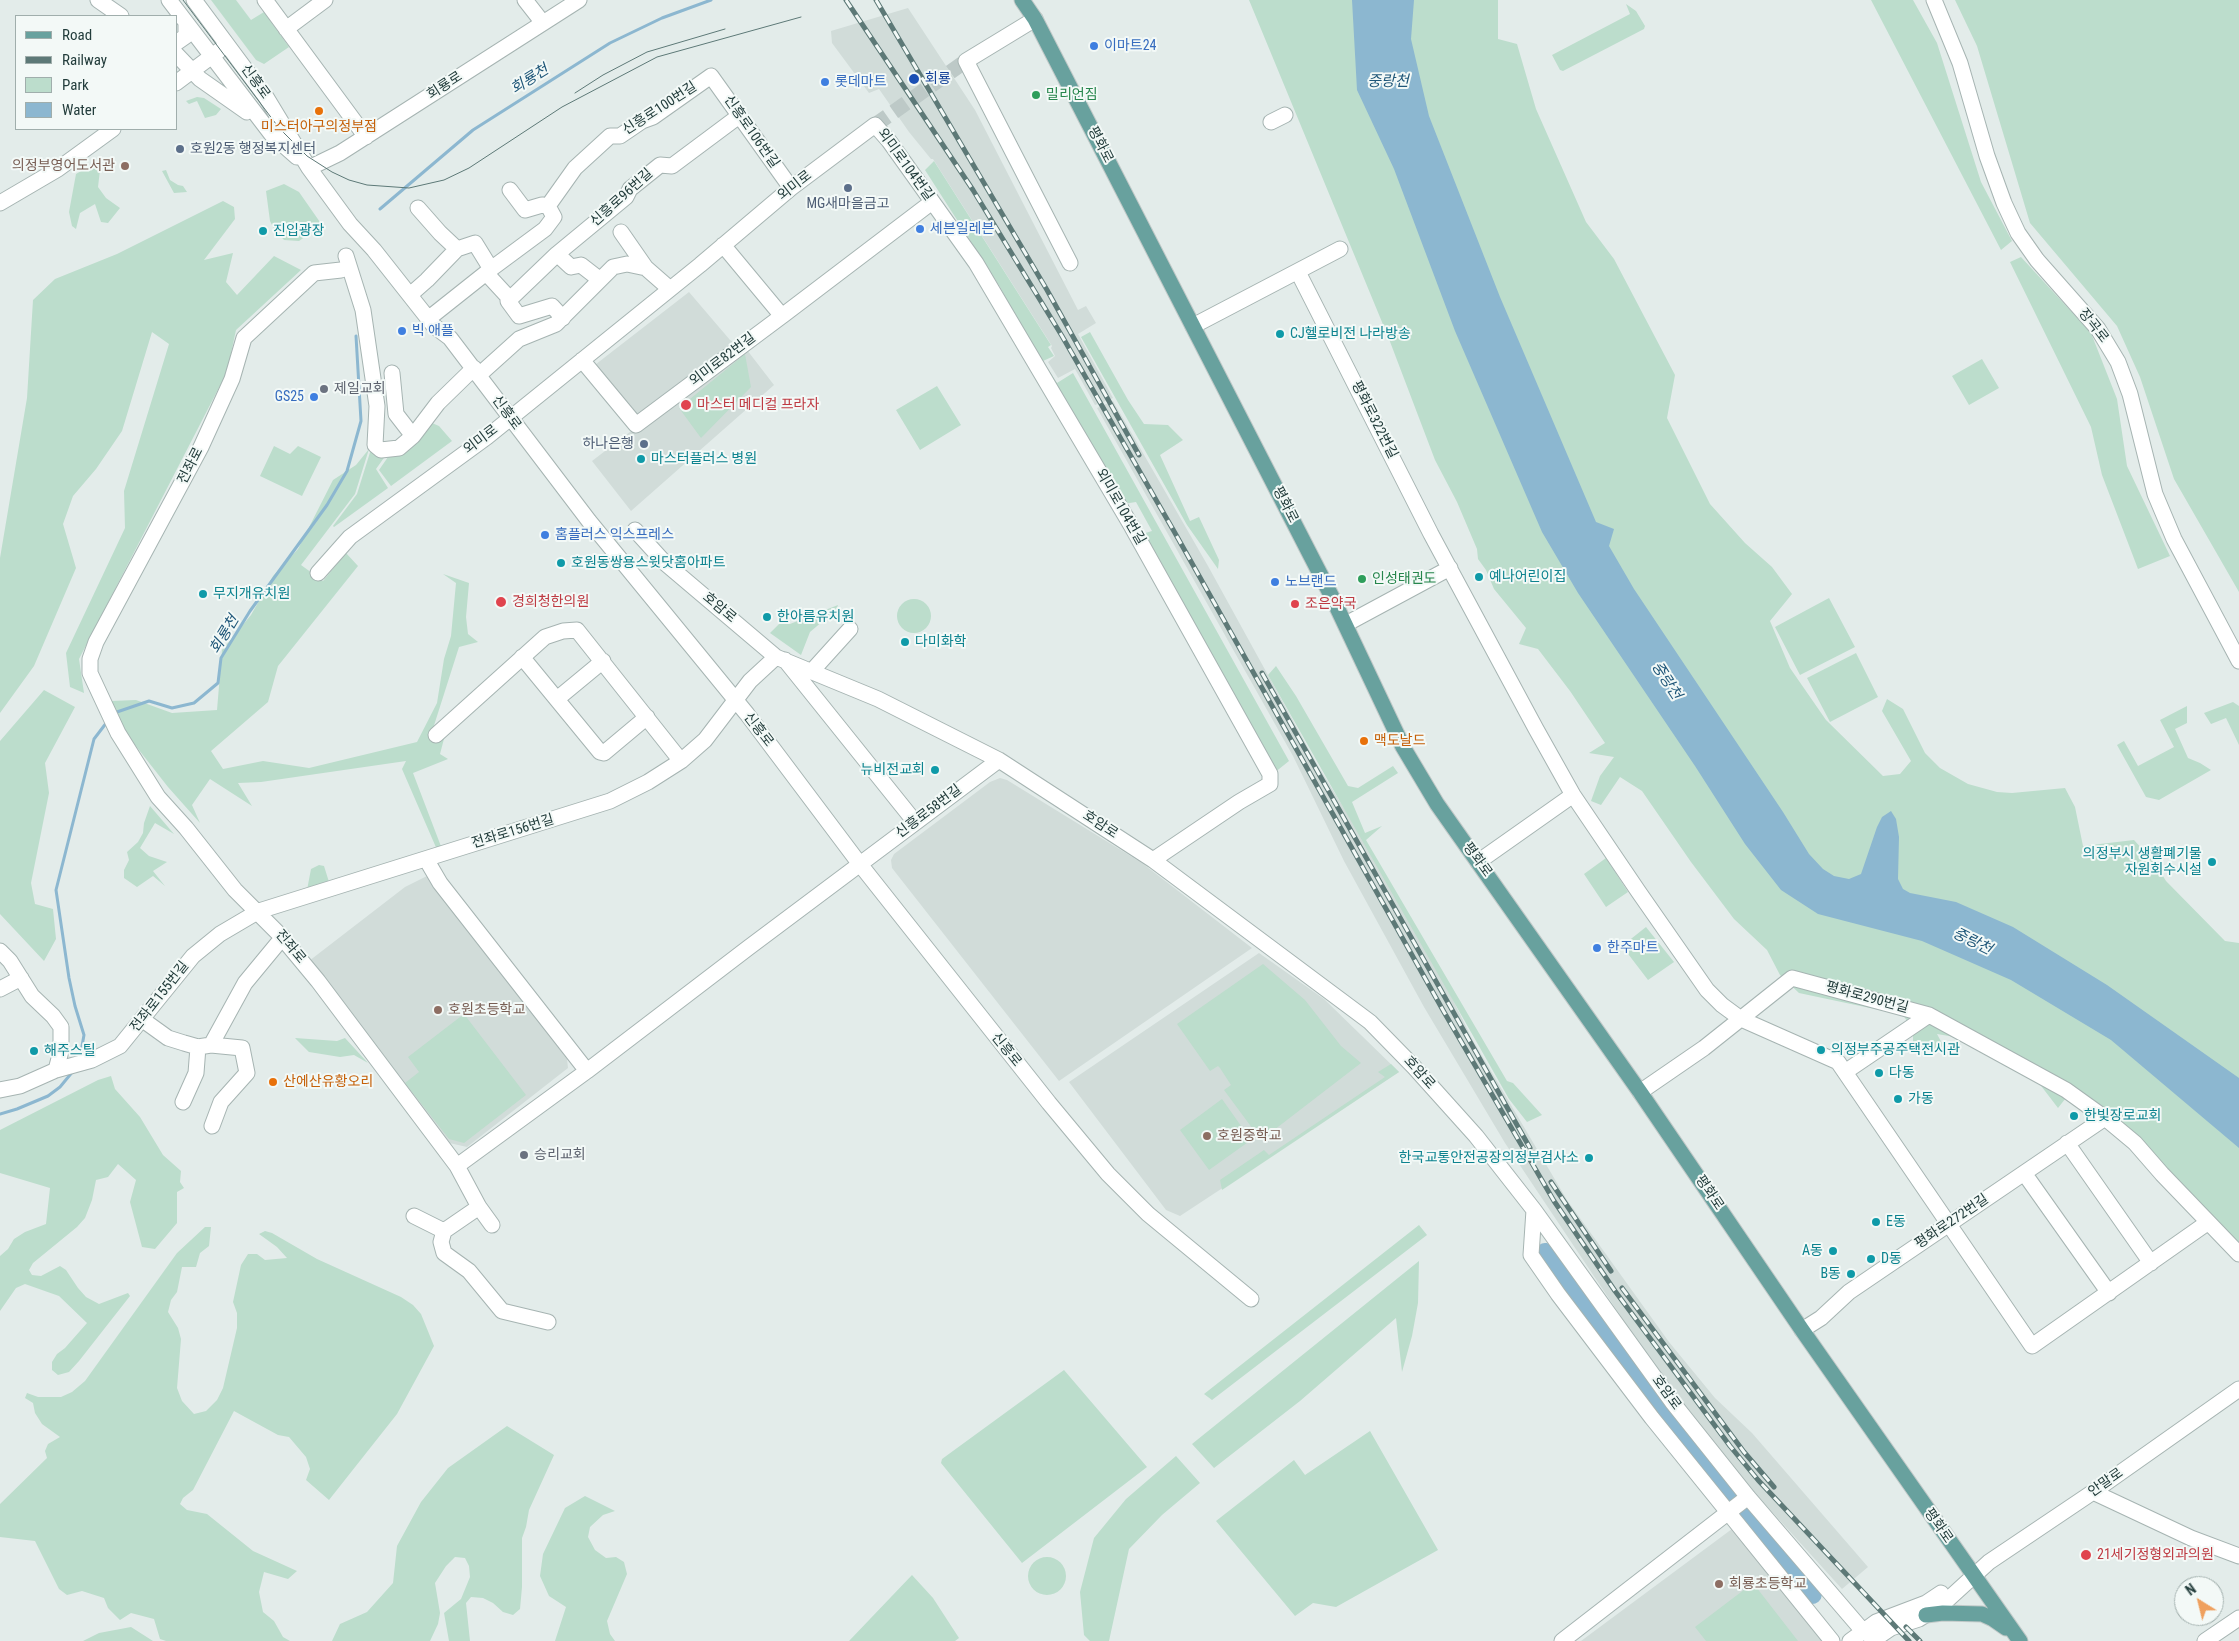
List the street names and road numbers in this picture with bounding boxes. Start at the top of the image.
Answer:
street label: 신흥로 [237,61,273,103]
street label: 회룡로 [424,68,466,104]
street label: 신흥로100번길 [620,79,700,139]
street label: 신흥로106번길 [720,92,782,172]
street label: 평화로 [1084,124,1116,166]
street label: 외미로104번길 [873,126,937,204]
street label: 신흥로96번길 [587,166,657,230]
street label: 외미로 [775,167,815,205]
street label: 장곡로 [2074,306,2112,346]
street label: 외미로82번길 [687,330,759,390]
street label: 평화로322번길 [1347,378,1401,462]
street label: 신흥로 [488,392,524,434]
street label: 외미로 [461,422,501,458]
street label: 전좌로 [175,445,207,487]
street label: 외미로104번길 [1091,466,1149,548]
street label: 평화로 [1269,484,1301,526]
street label: 호암로 [699,589,739,627]
street label: 신흥로 [739,710,777,750]
street label: 신흥로58번길 [893,782,965,842]
street label: 호암로 [1079,807,1121,843]
street label: 전좌로156번길 [470,812,556,852]
street label: 평화로 [1459,839,1495,881]
street label: 전좌로 [271,927,309,967]
street label: 전좌로155번길 [127,958,193,1036]
street label: 평화로290번길 [1824,979,1910,1017]
street label: 신흥로 [987,1030,1025,1070]
street label: 호암로 [1400,1053,1438,1093]
street label: 평화로 [1691,1172,1727,1214]
street label: 평화로272번길 [1912,1191,1992,1253]
street label: 호암로 [1648,1372,1684,1414]
street label: 안말로 [2085,1465,2127,1501]
street label: 평화로 [1920,1505,1956,1547]

